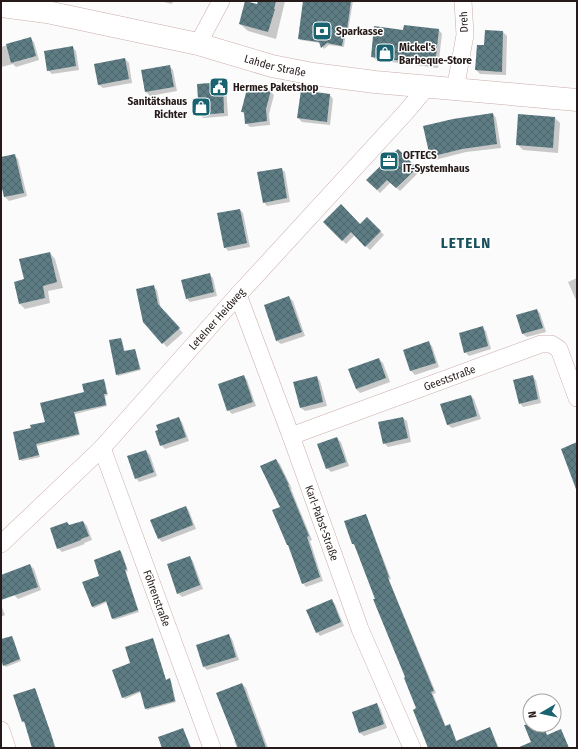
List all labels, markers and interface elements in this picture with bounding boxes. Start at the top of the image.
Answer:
street label: Dreh [457,11,471,33]
bank icon: Sparkasse [311,20,333,42]
place label: Sparkasse [336,25,383,38]
place label: Mickel's Barbeque-Store [399,41,472,67]
shop icon: Mickel's Barbeque-Store [374,42,396,64]
street label: Lahder Straße [243,52,307,79]
public building icon: Hermes Paketshop [208,76,230,98]
place label: Hermes Paketshop [233,81,319,94]
place label: Sanitätshaus Richter [128,95,188,121]
shop icon: Sanitätshaus Richter [190,96,212,118]
place label: OFTECS IT-Systemhaus [403,149,470,175]
office icon: OFTECS IT-Systemhaus [378,150,400,172]
district label: LETELN [441,234,491,252]
street label: Letelner Heidweg [186,285,248,352]
street label: Geeststraße [422,362,477,393]
street label: Karl-Pabst-Straße [303,484,342,562]
street label: Föhrenstraße [141,568,173,628]
north arrow [522,693,562,733]
text: N [526,710,540,719]

